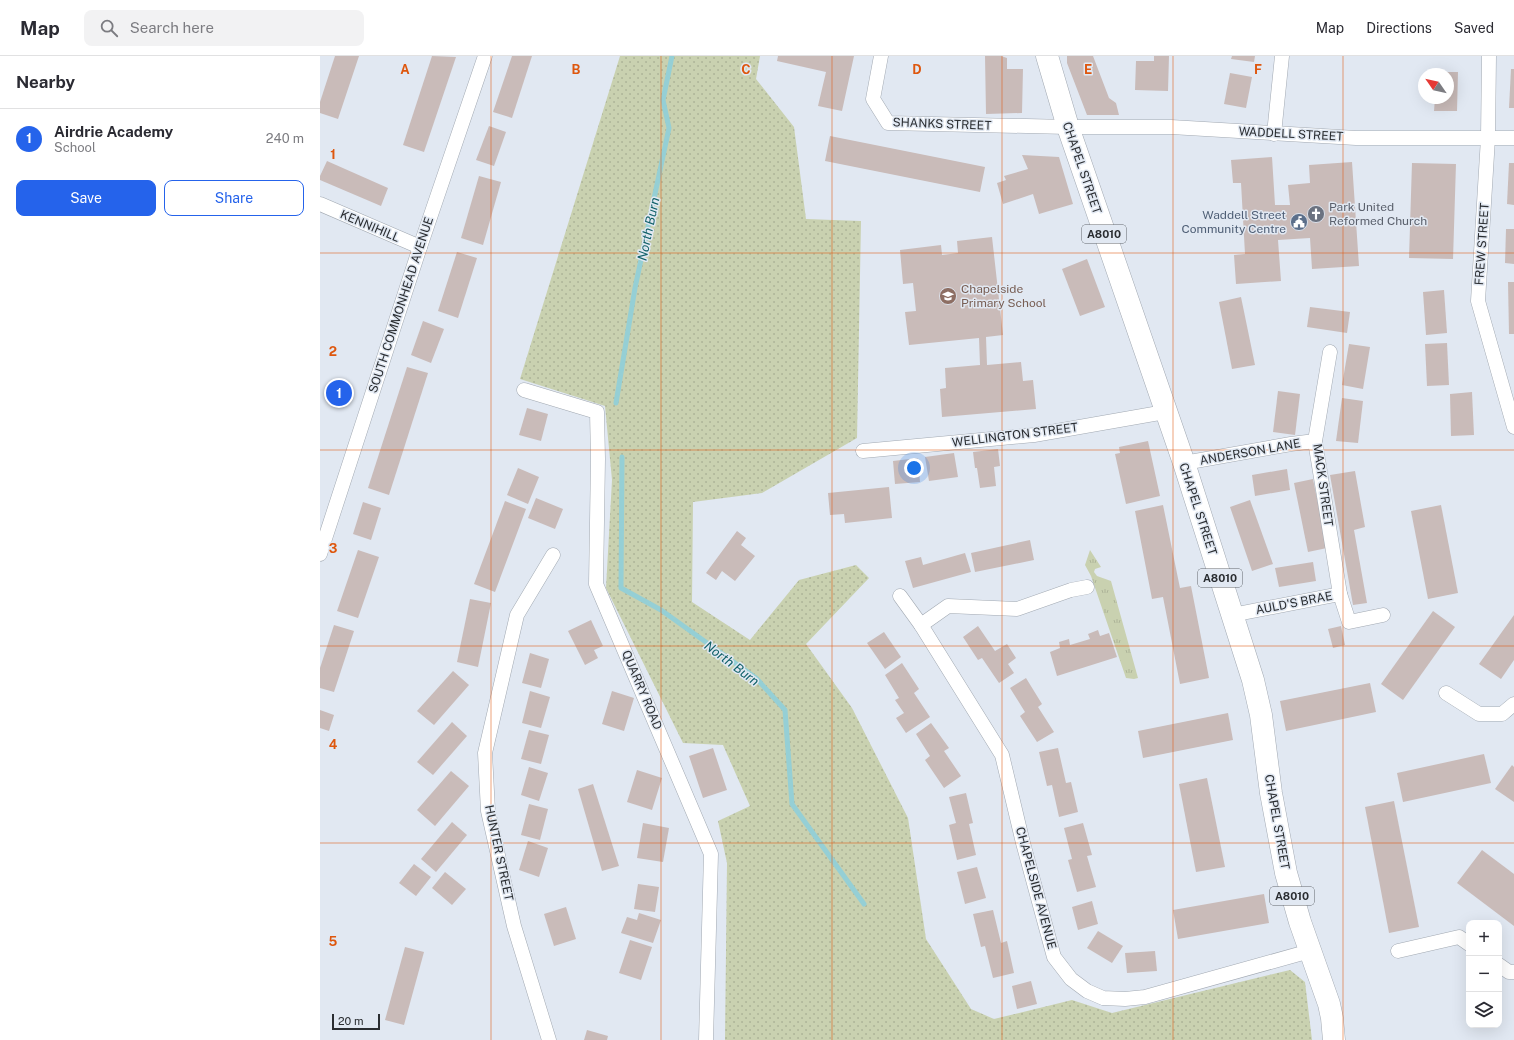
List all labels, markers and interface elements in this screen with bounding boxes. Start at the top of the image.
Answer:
search box [84,10,364,46]
text: Map [20,17,60,39]
icon: search [98,17,120,39]
text: Search here [130,19,214,36]
text: Map [1316,20,1344,36]
text: Directions [1366,20,1432,36]
text: Saved [1454,20,1494,36]
text: A [400,62,410,77]
text: B [572,62,581,77]
text: C [741,62,751,77]
text: D [912,62,922,77]
text: E [1084,62,1092,77]
text: F [1254,62,1262,77]
north arrow [1418,68,1454,104]
text: Nearby [16,72,75,92]
street label: SHANKS STREET [892,115,992,133]
street label: CHAPEL STREET [1060,120,1104,216]
text: Airdrie Academy [54,123,173,140]
street label: WADDELL STREET [1238,124,1344,144]
text: 1 [26,131,32,146]
text: 240 m [266,131,304,146]
text: School [54,140,96,155]
text: 1 [330,147,336,162]
button: Save [16,180,156,216]
button: Share [164,180,304,216]
water label: North Burn [634,196,663,262]
place label: Park United Reformed Church [1329,200,1427,228]
street label: FREW STREET [1472,202,1492,286]
church icon: Park United Reformed Church [1306,204,1326,224]
street label: KENNIHILL [338,207,402,245]
place label: Waddell Street Community Centre [1182,208,1286,236]
public building icon: Waddell Street Community Centre [1289,212,1309,232]
street label: SOUTH COMMONHEAD AVENUE [366,215,436,395]
road number: A8010 [1082,225,1126,243]
place label: Chapelside Primary School [961,282,1046,310]
school or university icon: Chapelside Primary School [938,286,958,306]
text: 2 [329,344,337,359]
pin: 1 [326,378,352,408]
street label: WELLINGTON STREET [951,420,1079,450]
street label: ANDERSON LANE [1199,436,1301,468]
street label: MACK STREET [1310,443,1336,527]
your location [904,458,924,478]
street label: CHAPEL STREET [1176,461,1220,557]
text: 3 [329,541,338,556]
road number: A8010 [1198,569,1242,587]
street label: AULD'S BRAE [1254,589,1334,617]
water label: North Burn [701,638,762,689]
street label: QUARRY ROAD [619,648,665,732]
text: 4 [329,737,338,752]
street label: CHAPEL STREET [1262,773,1292,871]
street label: HUNTER STREET [482,804,516,902]
street label: CHAPELSIDE AVENUE [1013,825,1059,951]
road number: A8010 [1270,887,1314,905]
map controls [1466,920,1502,1028]
button: + [1466,920,1502,956]
text: 5 [329,934,338,949]
button: − [1466,956,1502,992]
button: layers [1466,992,1502,1028]
scale bar [332,1012,380,1031]
text: 20 m [338,1015,363,1027]

